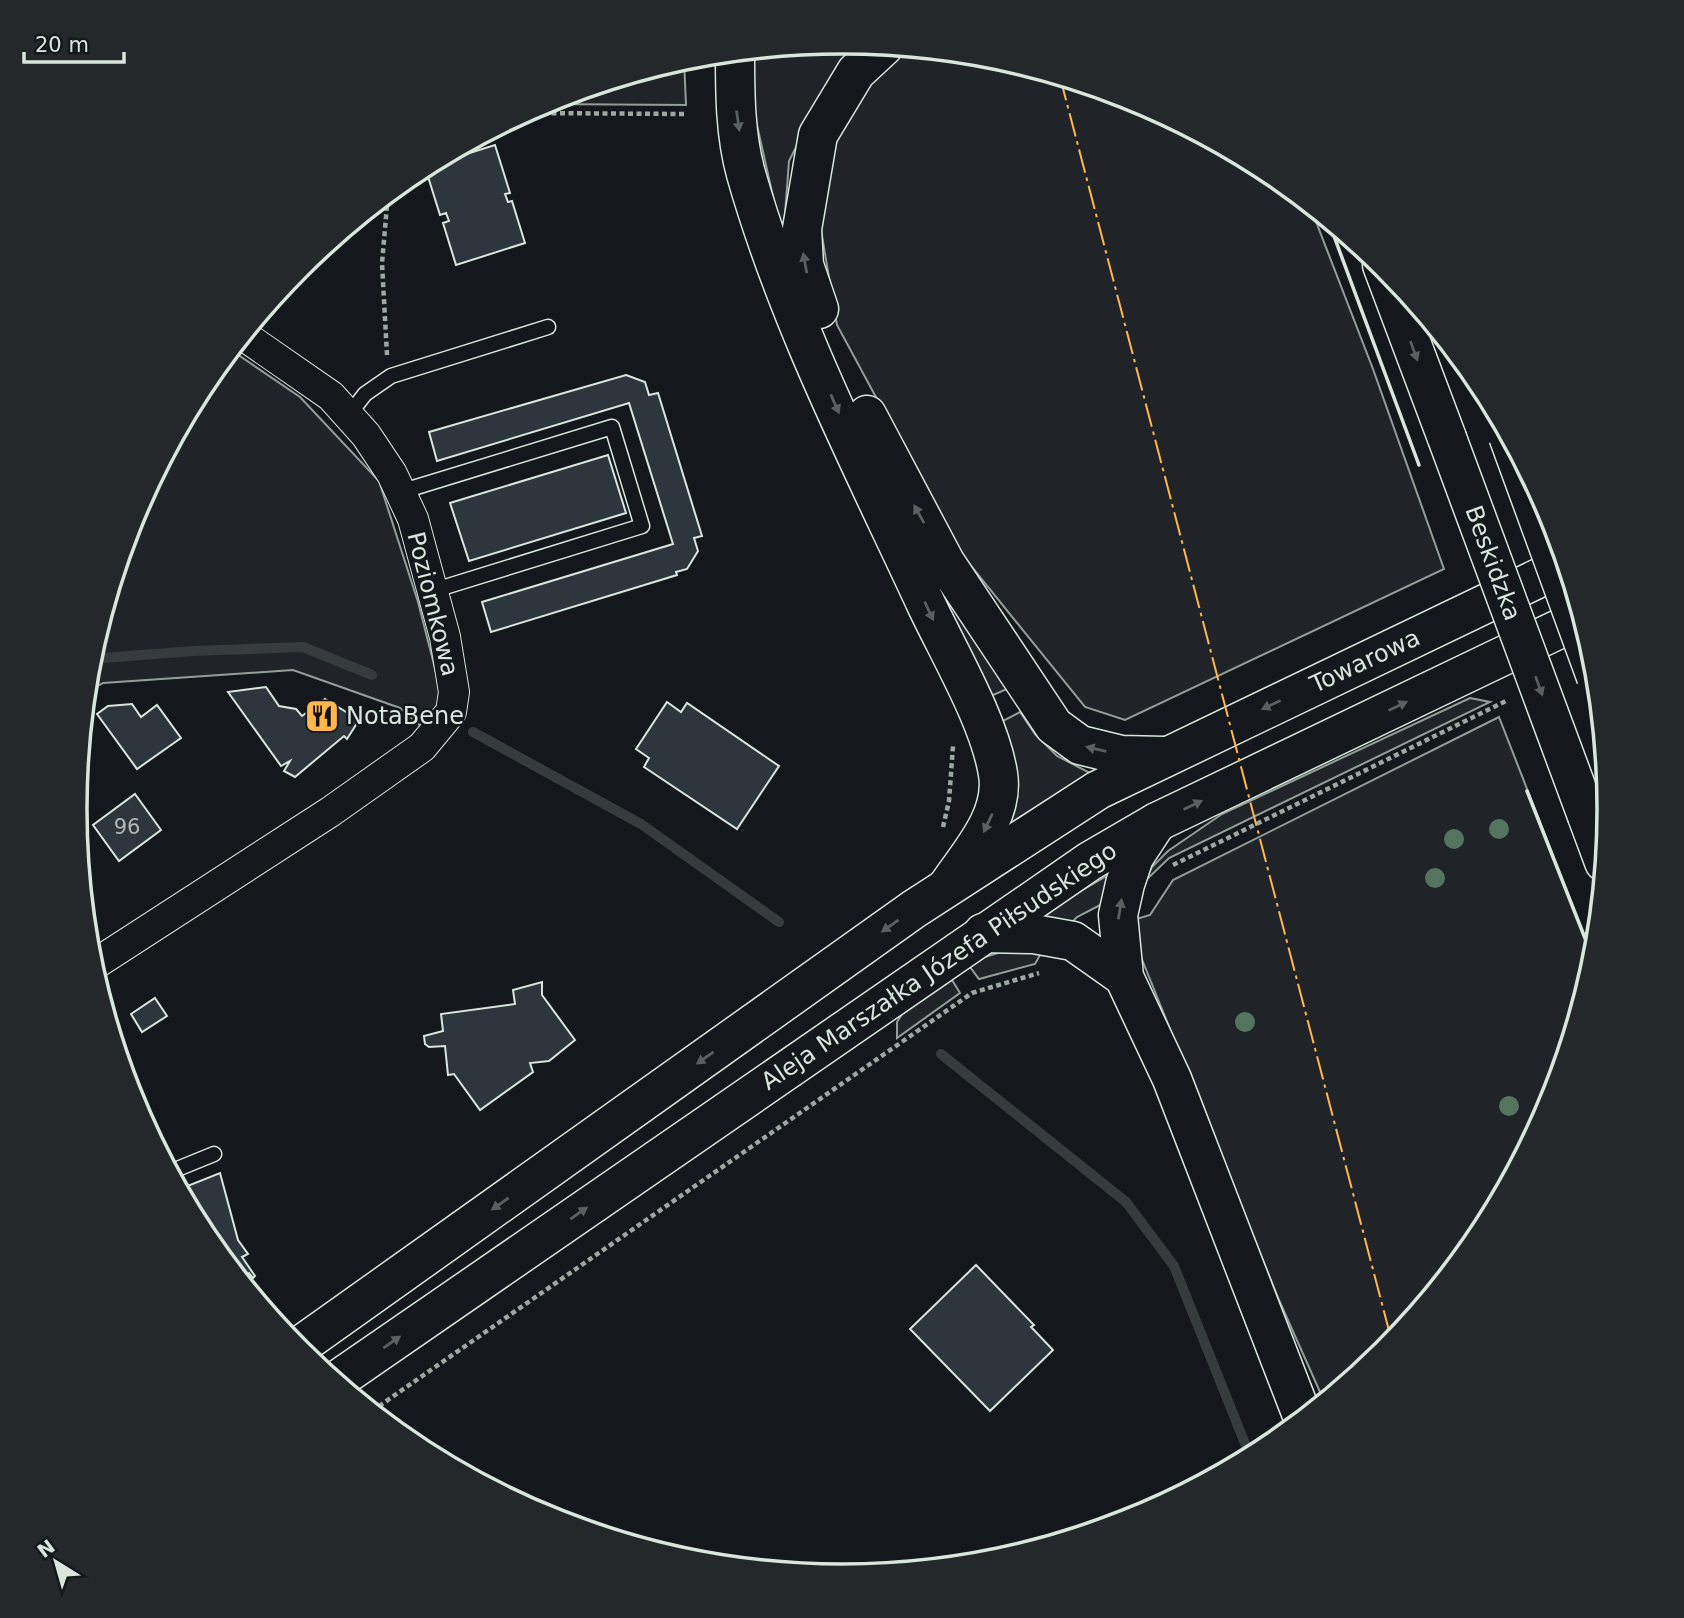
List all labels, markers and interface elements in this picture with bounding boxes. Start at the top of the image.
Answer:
scale bar [24,21,124,65]
text: 20 m [35,33,89,57]
one-way arrow [733,110,744,132]
one-way arrow [799,252,810,274]
one-way arrow [1409,341,1420,362]
one-way arrow [830,394,841,415]
street label: Beskidzka [1459,502,1527,624]
one-way arrow [913,504,925,524]
street label: Poziomkowa [402,529,464,679]
one-way arrow [923,601,935,621]
street label: Towarowa [1305,623,1424,699]
one-way arrow [1533,676,1544,697]
restaurant icon: NotaBene [303,697,341,735]
one-way arrow [1261,700,1281,711]
one-way arrow [1388,701,1408,712]
place label: NotaBene [346,702,464,730]
one-way arrow [1085,743,1107,754]
one-way arrow [1183,799,1203,810]
one-way arrow [982,813,994,833]
house number: 96 [114,815,140,839]
street label: Aleja Marszałka Józefa Piłsudskiego [756,836,1122,1096]
one-way arrow [1115,898,1126,920]
one-way arrow [881,918,899,932]
one-way arrow [696,1051,714,1065]
one-way arrow [491,1197,509,1211]
one-way arrow [570,1206,588,1220]
one-way arrow [383,1335,401,1349]
north arrow [21,1527,91,1597]
text: N [33,1535,59,1562]

